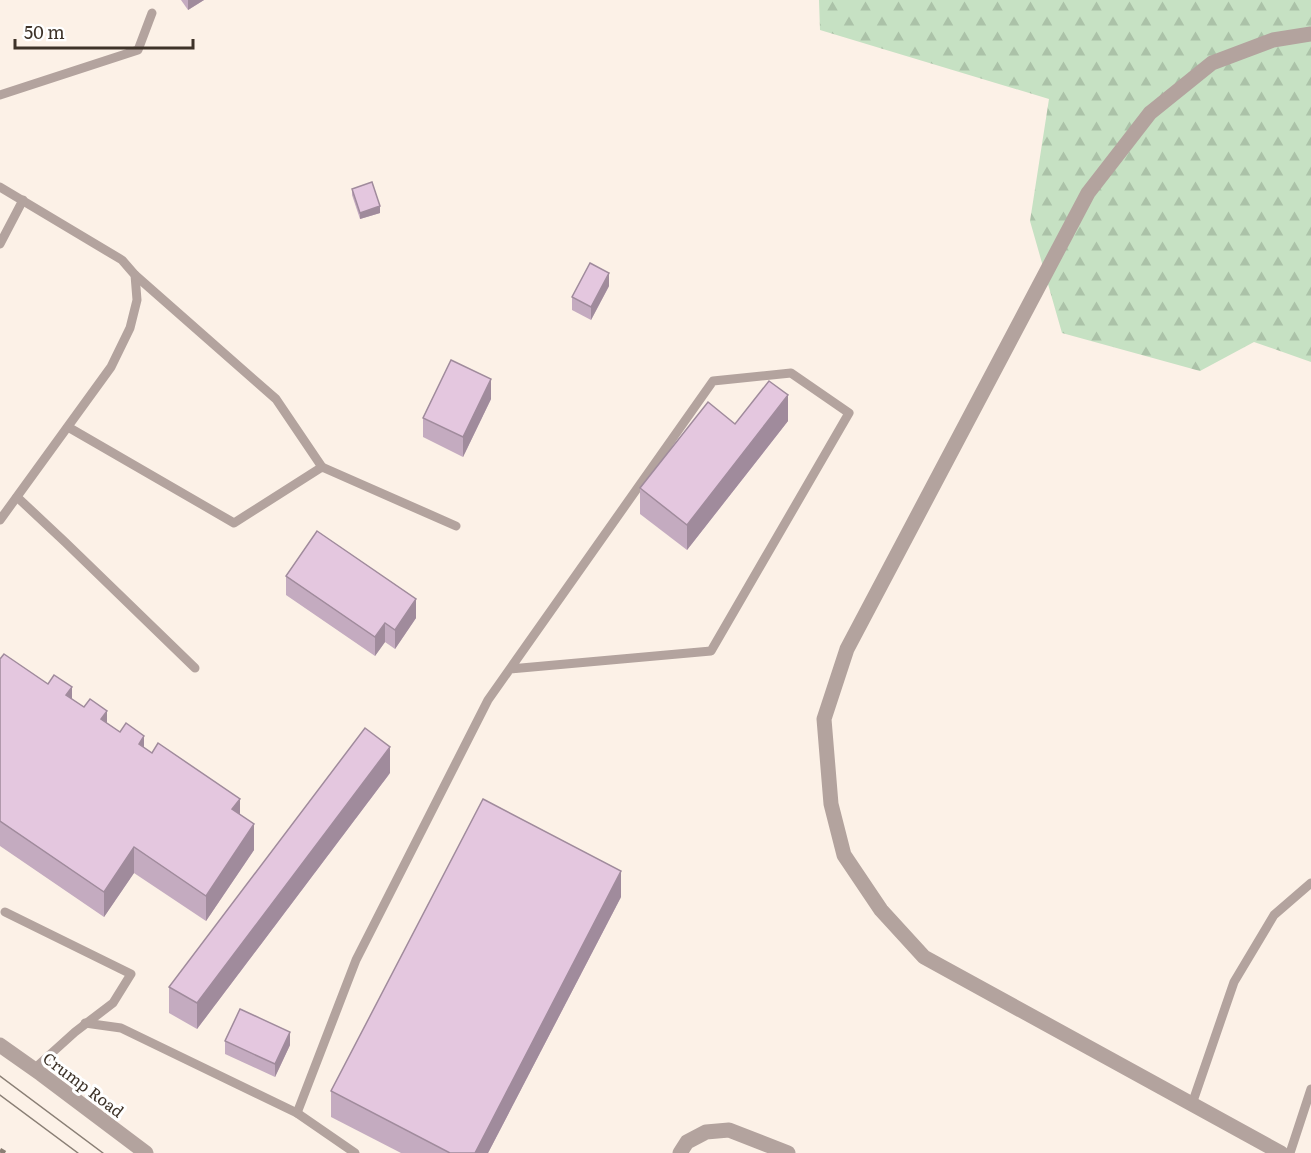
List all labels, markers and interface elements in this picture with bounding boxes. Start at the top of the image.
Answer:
scale bar [15,12,194,50]
text: 50 m [24,18,65,45]
street label: Crump Road [38,1045,130,1123]

